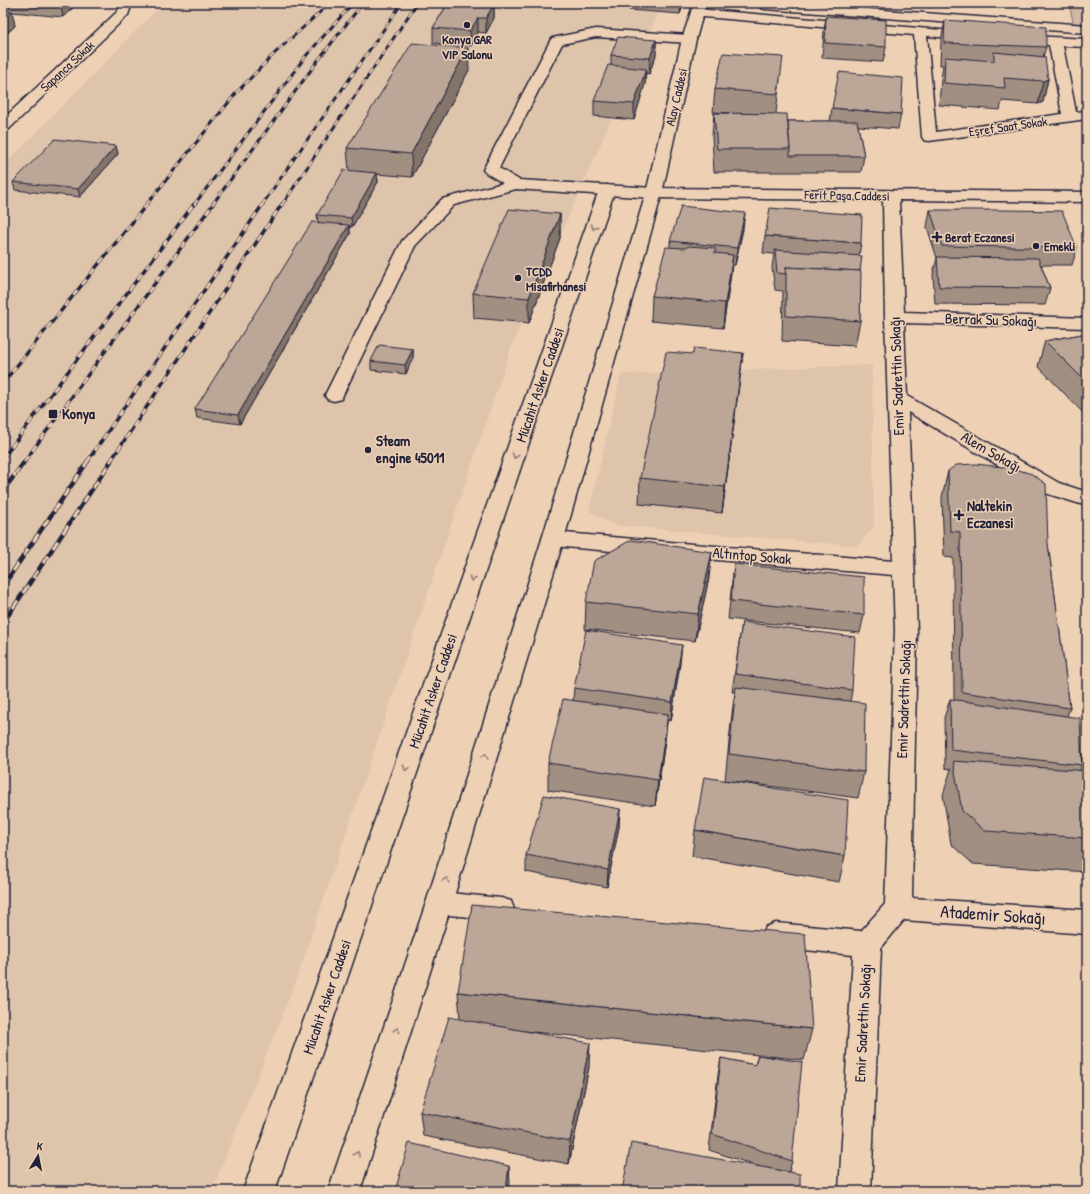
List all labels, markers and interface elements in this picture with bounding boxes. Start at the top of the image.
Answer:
marker: Konya GAR VIP Salonu [462,20,472,30]
place label: Konya GAR VIP Salonu [442,30,493,63]
street label: Sapanca Sokak [36,36,98,96]
street label: Alay Caddesi [661,66,691,128]
street label: Eşref Saat Sokak [967,111,1049,140]
street label: Ferit Paşa Caddesi [803,185,890,205]
one-way arrow [591,224,599,231]
place label: Berat Eczanesi [945,228,1015,246]
marker: Berat Eczanesi [932,232,942,242]
place label: Emekli [1044,237,1076,255]
marker: Emekli [1031,241,1041,251]
place label: TCDD Misafirhanesi [525,262,587,295]
marker: TCDD Misafirhanesi [513,273,523,283]
street label: Berrak Su Sokağı [945,307,1037,332]
street label: Emir Sadrettin Sokağı [884,316,909,436]
street label: Mücahit Asker Caddesi [510,325,569,445]
place label: Konya [62,403,95,425]
marker: Konya [47,408,59,420]
street label: Alem Sokağı [957,426,1025,477]
place label: Steam engine 45011 [376,430,445,469]
marker: Steam engine 45011 [363,445,373,455]
one-way arrow [511,452,520,459]
place label: Naltekin Eczanesi [967,495,1014,533]
marker: Naltekin Eczanesi [954,510,964,520]
street label: Altıntop Sokak [712,542,792,569]
one-way arrow [468,575,477,582]
street label: Mücahit Asker Caddesi [403,631,462,751]
street label: Emir Sadrettin Sokağı [891,639,916,759]
one-way arrow [480,753,489,760]
one-way arrow [403,764,411,771]
one-way arrow [441,877,450,884]
street label: Atademir Sokağı [939,898,1047,931]
street label: Mücahit Asker Caddesi [297,937,356,1057]
street label: Emir Sadrettin Sokağı [849,963,876,1083]
one-way arrow [392,1027,401,1034]
north arrow [18,1136,58,1176]
text: K [36,1139,44,1154]
one-way arrow [352,1151,360,1158]

